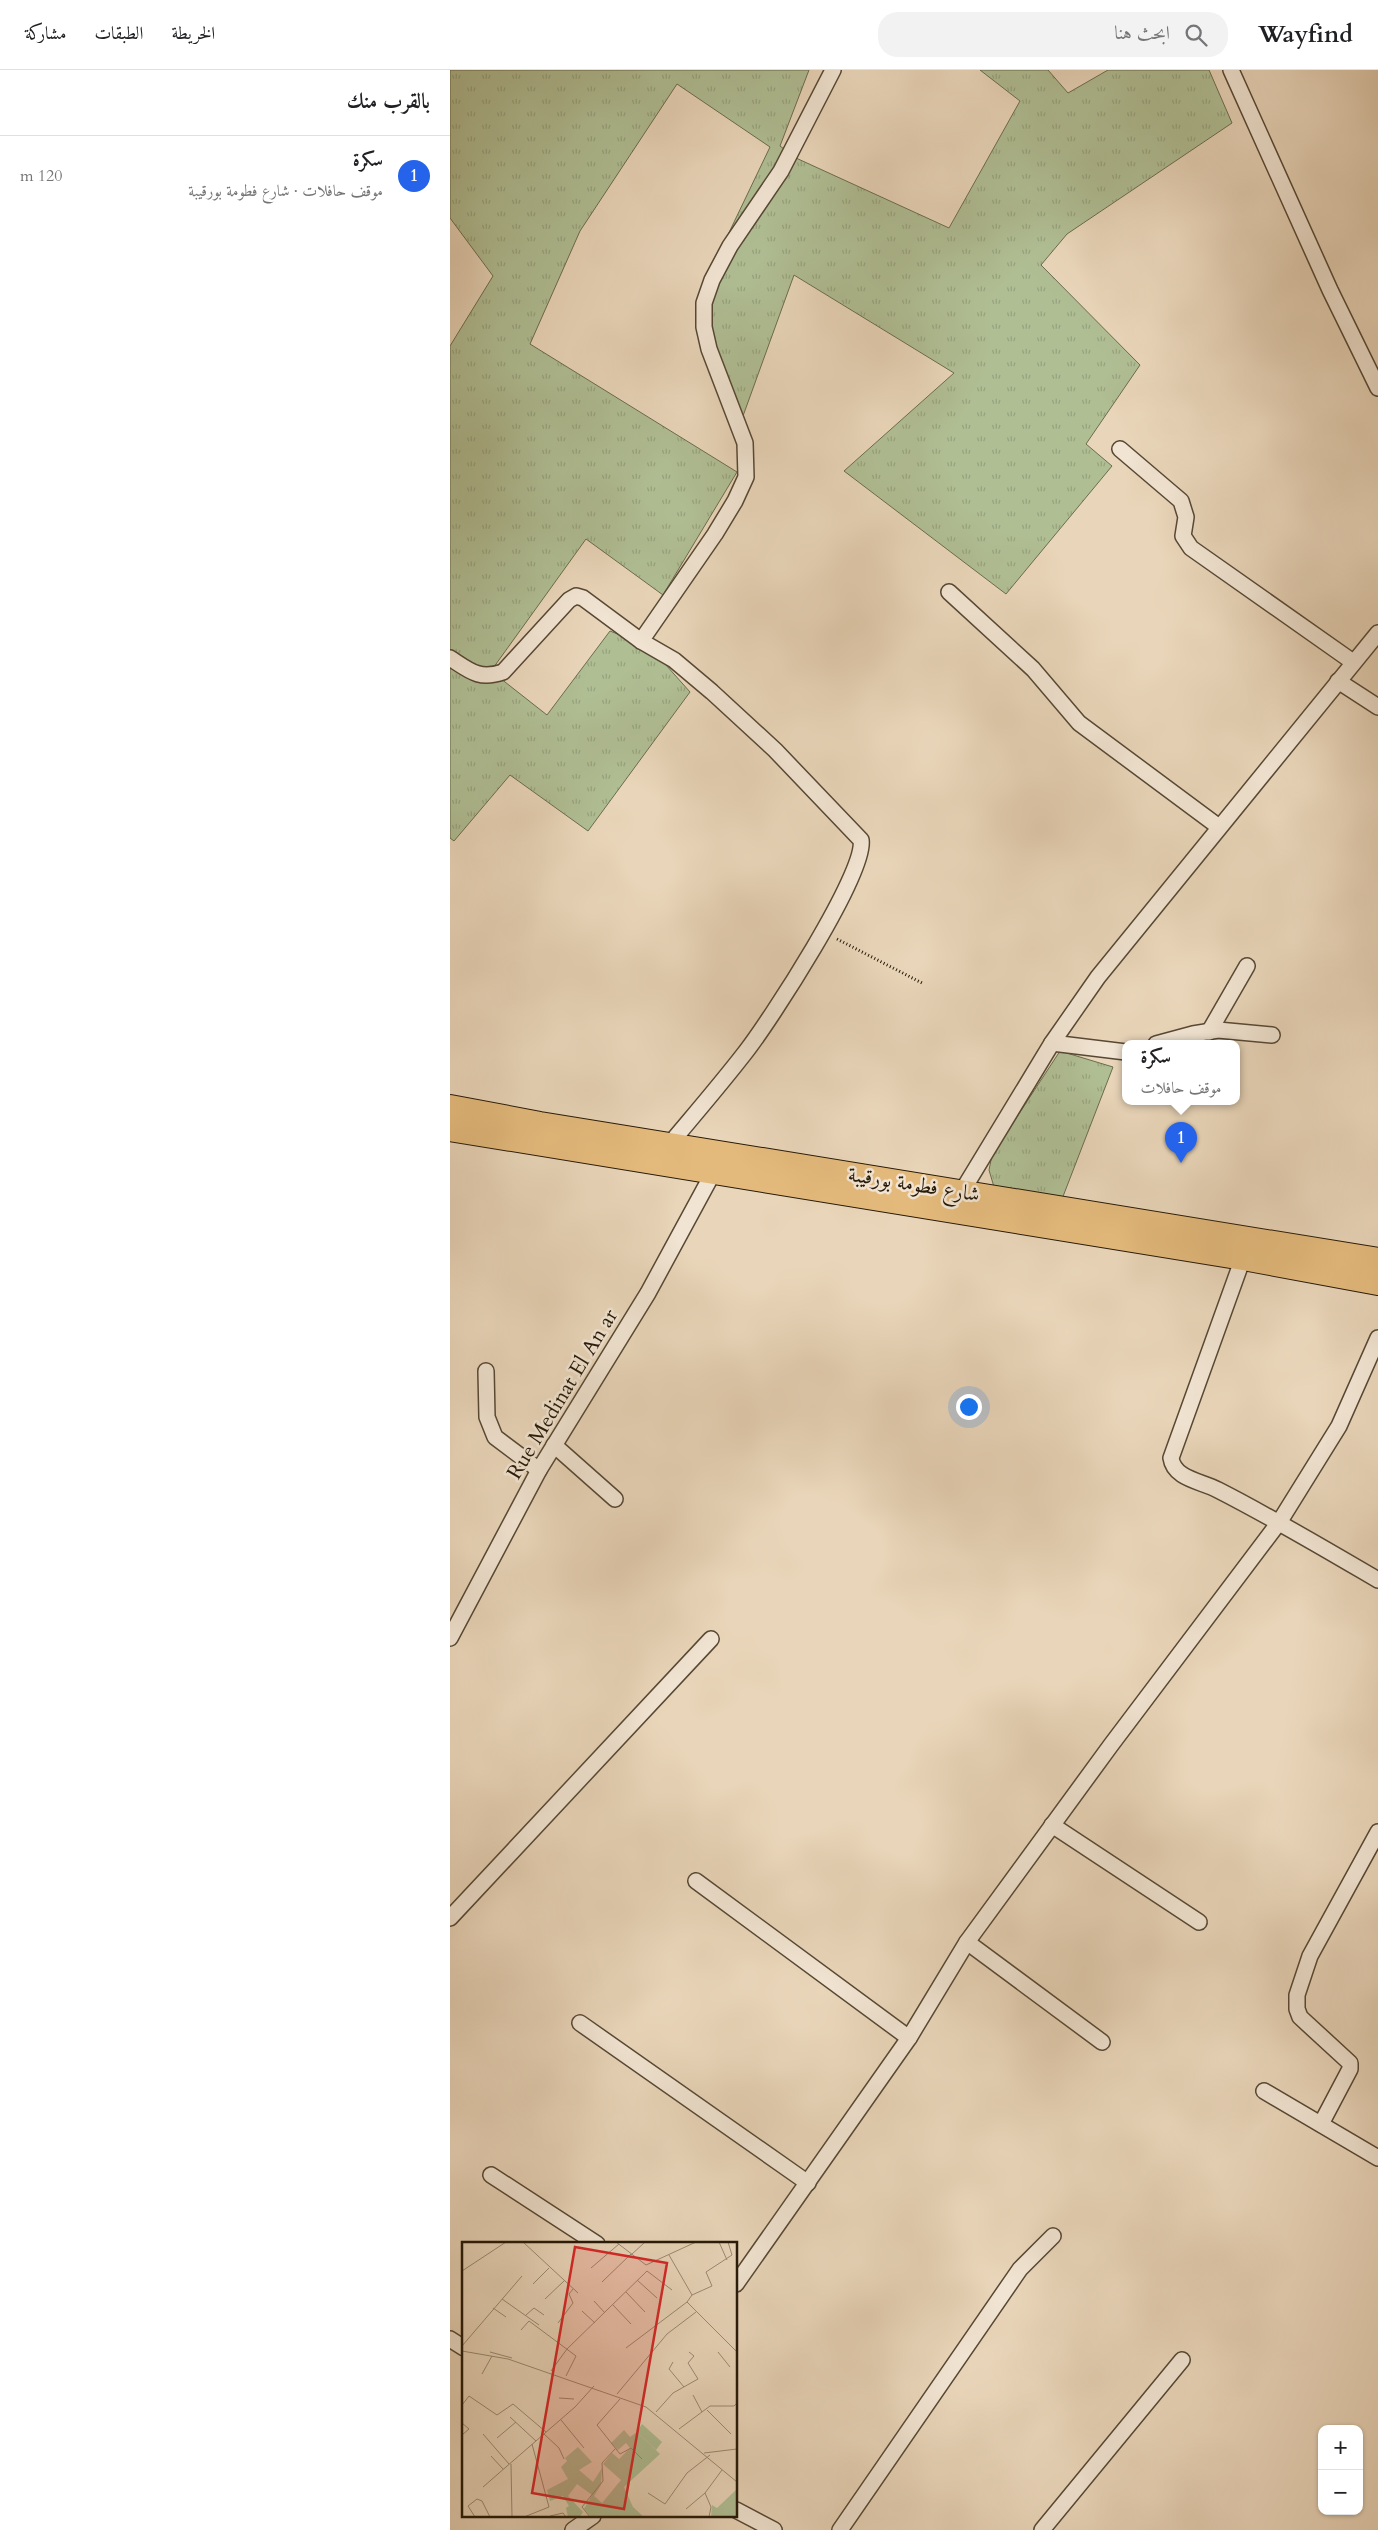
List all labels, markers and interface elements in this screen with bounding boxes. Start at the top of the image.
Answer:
search box [878,12,1228,57]
text: Wayfind [1258,18,1353,51]
text: ابحث هنا [1114,20,1170,46]
text: مشاركة [25,21,66,46]
text: الطبقات [94,21,143,46]
text: الخريطة [171,21,215,46]
icon: search [1182,21,1210,49]
text: بالقرب منك [347,87,430,116]
text: سكرة [353,147,383,173]
text: 120 m [20,165,62,187]
text: 1 [410,165,418,187]
text: موقف حافلات · شارع فطومة بورقيبة [188,180,383,202]
popup [1122,1040,1240,1105]
text: سكرة [1141,1044,1171,1070]
text: موقف حافلات [1141,1077,1221,1099]
pin: 1 [1165,1122,1197,1163]
street label: شارع فطومة بورقيبة [846,1160,982,1212]
street label: Rue Medinat El An ar [500,1303,625,1485]
your location [956,1394,982,1420]
inset map [462,2242,738,2518]
map controls [1318,2425,1363,2515]
button: + [1318,2425,1363,2470]
button: − [1318,2470,1363,2515]

